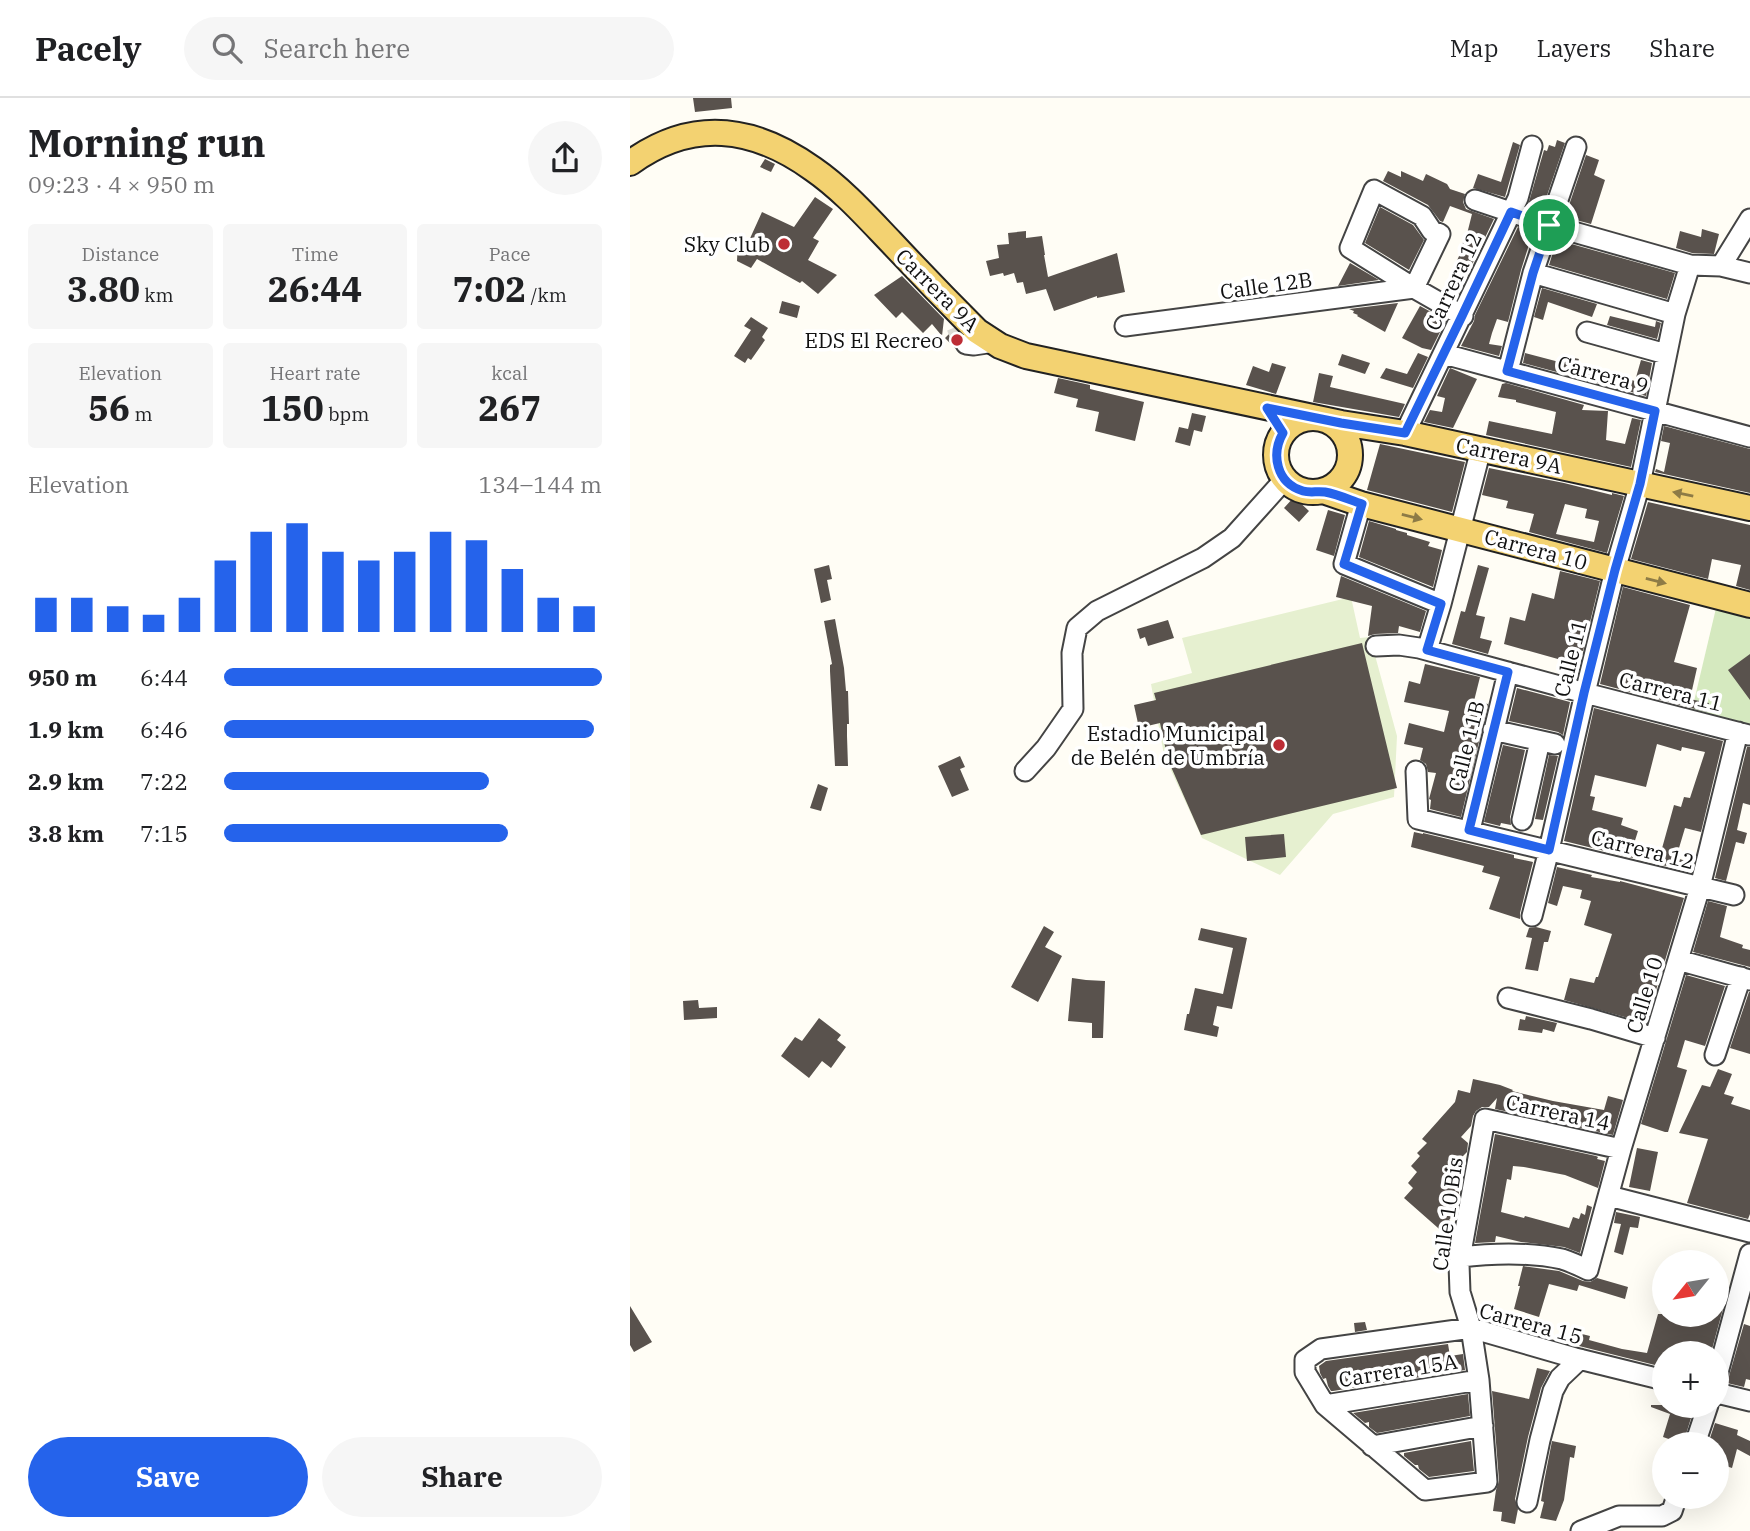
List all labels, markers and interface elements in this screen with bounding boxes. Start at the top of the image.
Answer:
search box [184,17,674,80]
text: Pacely [35,27,142,70]
icon: search [208,29,246,67]
text: Search here [264,31,410,65]
text: Map [1450,32,1498,64]
text: Layers [1536,32,1611,64]
text: Share [1649,32,1715,64]
text: Morning run [28,118,266,167]
button: share [528,121,602,195]
text: 09:23 · 4 × 950 m [28,169,215,199]
pin [1519,195,1579,255]
icon: arrive [1530,206,1568,244]
street label: Carrera 12 [1418,227,1488,335]
place label: Sky Club [684,230,770,258]
marker: Sky Club [776,236,792,252]
text: Distance [82,242,159,266]
text: Time [292,242,338,266]
text: Pace [489,242,531,266]
street label: Carrera 9A [890,242,986,338]
street label: Calle 12B [1218,265,1314,305]
text: 3.80 [67,266,140,312]
text: 26:44 [268,266,362,312]
text: 7:02 [453,266,526,312]
text: km [140,283,174,307]
text: /km [526,283,567,307]
place label: EDS El Recreo [805,326,943,354]
marker: EDS El Recreo [949,332,965,348]
street label: Carrera 9 [1554,348,1652,400]
text: Elevation [78,361,162,385]
text: Heart rate [270,361,360,385]
text: kcal [491,361,528,385]
text: 56 [88,385,130,431]
text: 150 [261,385,324,431]
text: 267 [478,385,541,431]
text: m [130,402,153,426]
text: bpm [324,402,369,426]
street label: Carrera 9A [1454,430,1565,480]
text: Elevation [28,469,129,499]
text: 134–144 m [478,469,602,499]
one-way arrow [1672,488,1694,499]
one-way arrow [1401,512,1423,523]
street label: Carrera 10 [1481,522,1591,576]
one-way arrow [1646,576,1667,586]
street label: Calle 11 [1547,616,1593,700]
text: 950 m [28,662,97,692]
text: 6:44 [140,662,188,692]
street label: Carrera 11 [1616,665,1726,717]
street label: Calle 11B [1441,698,1491,794]
text: 1.9 km [28,714,104,744]
text: 6:46 [140,714,188,744]
place label: Estadio Municipal de Belén de Umbría [1071,719,1265,771]
marker: Estadio Municipal de Belén de Umbría [1271,737,1287,753]
text: 2.9 km [28,766,104,796]
text: 7:22 [140,766,188,796]
text: 3.8 km [28,818,104,848]
text: 7:15 [140,818,188,848]
street label: Carrera 12 [1588,823,1698,875]
street label: Calle 10 [1619,953,1669,1037]
street label: Carrera 14 [1503,1087,1613,1137]
street label: Calle 10 Bis [1425,1155,1469,1273]
north arrow [1652,1250,1729,1326]
map controls [1652,1250,1729,1509]
street label: Carrera 15 [1476,1296,1586,1350]
button: + [1652,1341,1729,1418]
street label: Carrera 15A [1337,1347,1460,1393]
button: − [1652,1432,1729,1509]
button: Save [28,1437,308,1517]
button: Share [322,1437,602,1517]

